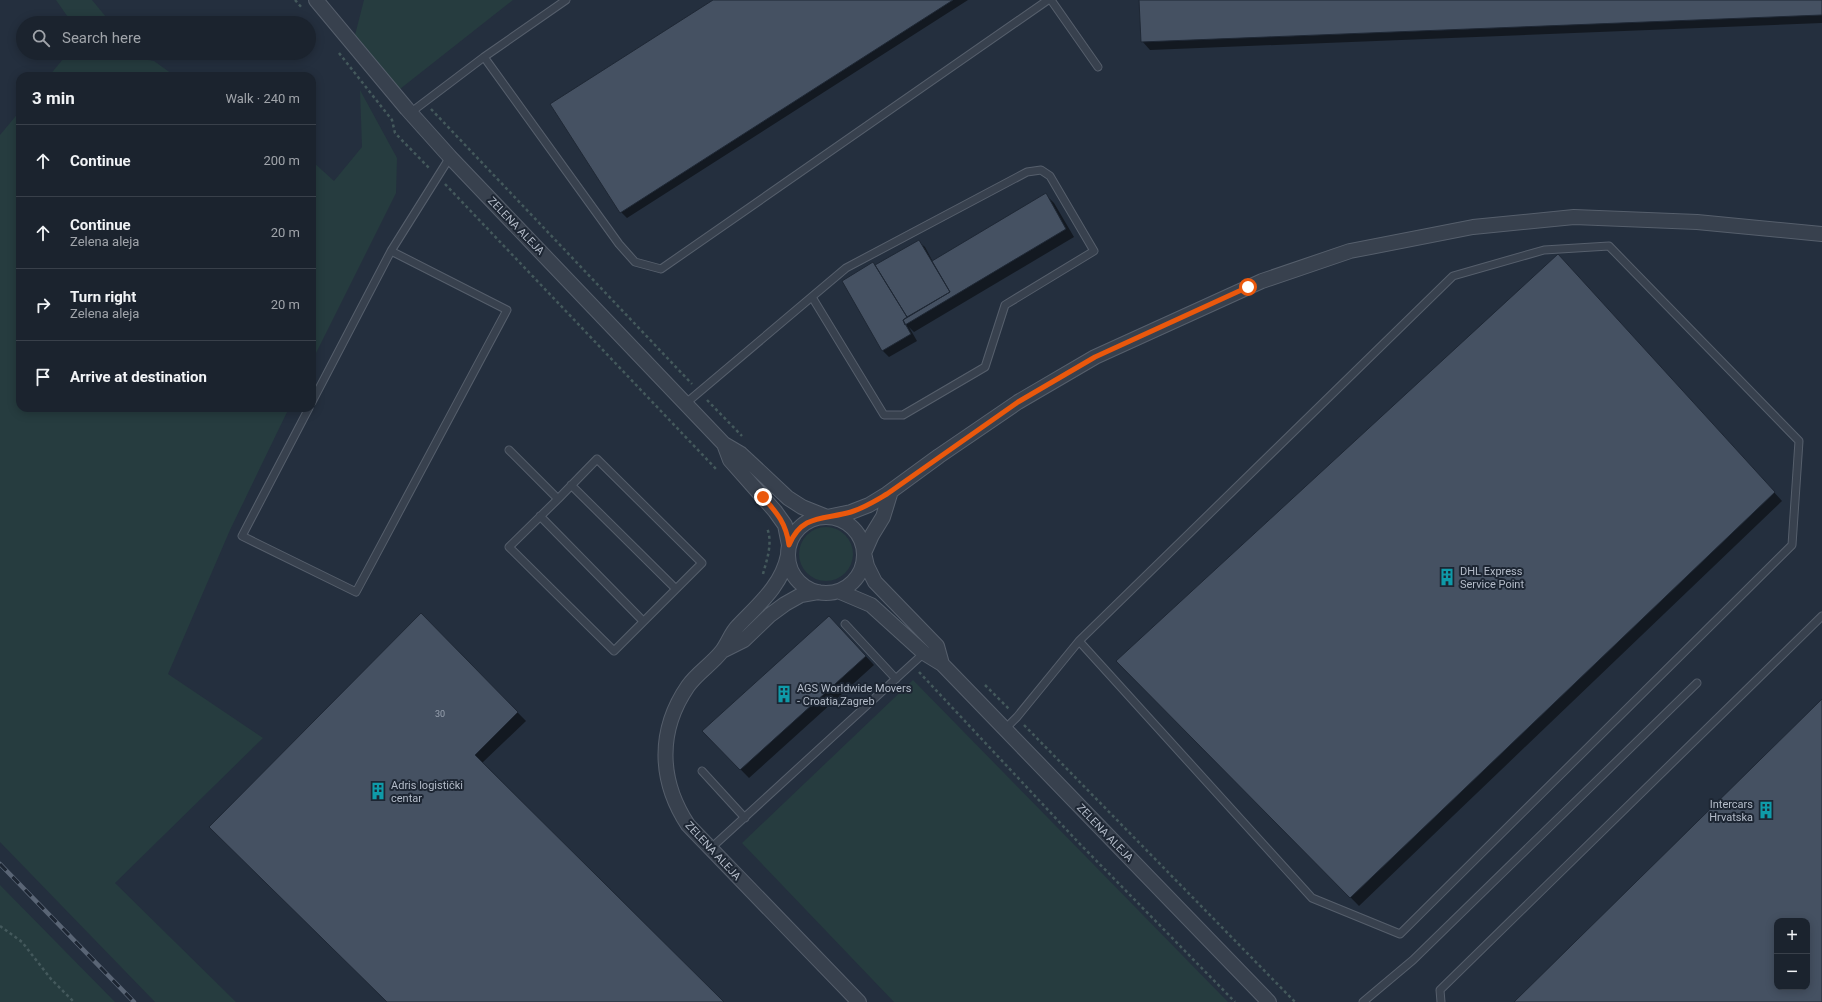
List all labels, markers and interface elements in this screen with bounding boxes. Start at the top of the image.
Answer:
search box [16,16,316,60]
icon: search [30,27,52,49]
text: Search here [62,29,141,47]
text: 3 min [32,88,75,108]
text: Walk · 240 m [225,91,300,106]
icon: ahead [32,150,54,172]
text: Continue [70,152,131,170]
text: 200 m [263,153,300,168]
street label: ZELENA ALEJA [485,194,547,258]
text: Continue [70,216,131,234]
icon: ahead [32,222,54,244]
text: 20 m [271,225,300,240]
text: Zelena aleja [70,234,139,249]
route start [1239,278,1257,296]
text: Turn right [70,288,136,306]
icon: right [32,294,54,316]
text: 20 m [271,297,300,312]
text: Zelena aleja [70,306,139,321]
icon: arrive [32,366,54,388]
text: Arrive at destination [70,368,207,386]
route end [754,488,772,506]
place label: DHL Express Service Point [1460,565,1524,591]
building icon: DHL Express Service Point [1437,567,1457,587]
place label: AGS Worldwide Movers - Croatia,Zagreb [797,682,912,708]
building icon: AGS Worldwide Movers - Croatia,Zagreb [774,684,794,704]
house number: 30 [435,709,445,719]
place label: Adris logistički centar [391,779,463,805]
building icon: Adris logistički centar [368,781,388,801]
place label: Intercars Hrvatska [1709,798,1753,824]
building icon: Intercars Hrvatska [1756,800,1776,820]
street label: ZELENA ALEJA [1074,801,1136,865]
street label: ZELENA ALEJA [683,819,744,884]
map controls [1774,918,1810,990]
button: + [1774,918,1810,954]
button: − [1774,954,1810,990]

